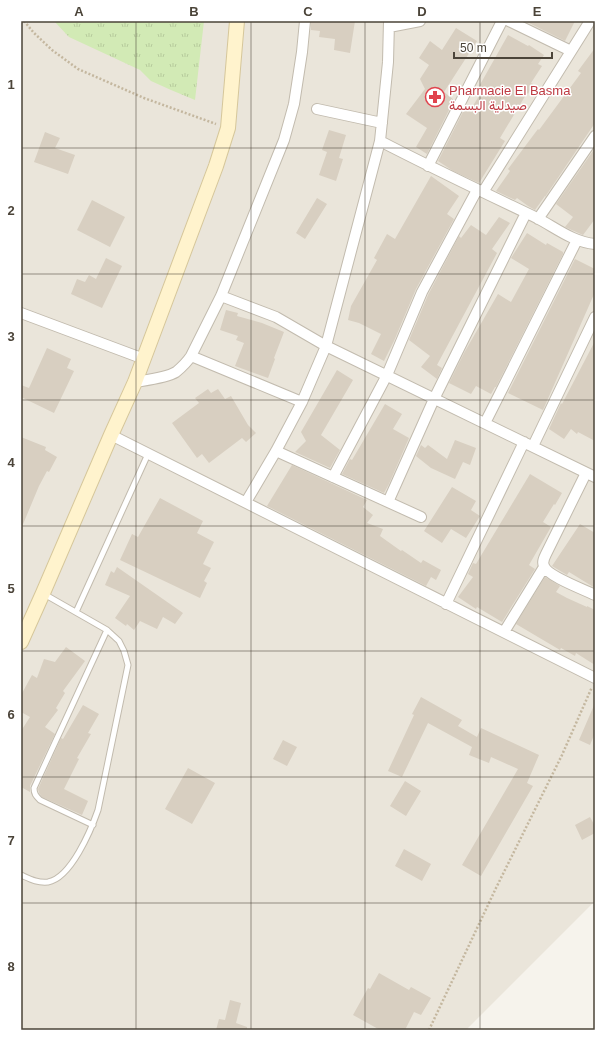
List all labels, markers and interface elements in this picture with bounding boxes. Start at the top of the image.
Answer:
text: A [74,4,84,19]
text: B [189,4,199,19]
text: C [303,4,313,19]
text: D [417,4,427,19]
text: E [533,4,542,19]
scale bar [454,34,552,60]
text: 50 m [460,41,487,55]
text: 1 [7,77,15,92]
place label: Pharmacie El Basma صيدلية البسمة [449,83,571,113]
pharmacy icon: Pharmacie El Basma صيدلية البسمة [424,86,446,108]
text: 2 [7,203,15,218]
text: 3 [7,329,15,344]
text: 4 [7,455,15,470]
text: 5 [7,581,15,596]
text: 6 [7,707,15,722]
text: 7 [7,833,15,848]
text: 8 [7,959,15,974]

